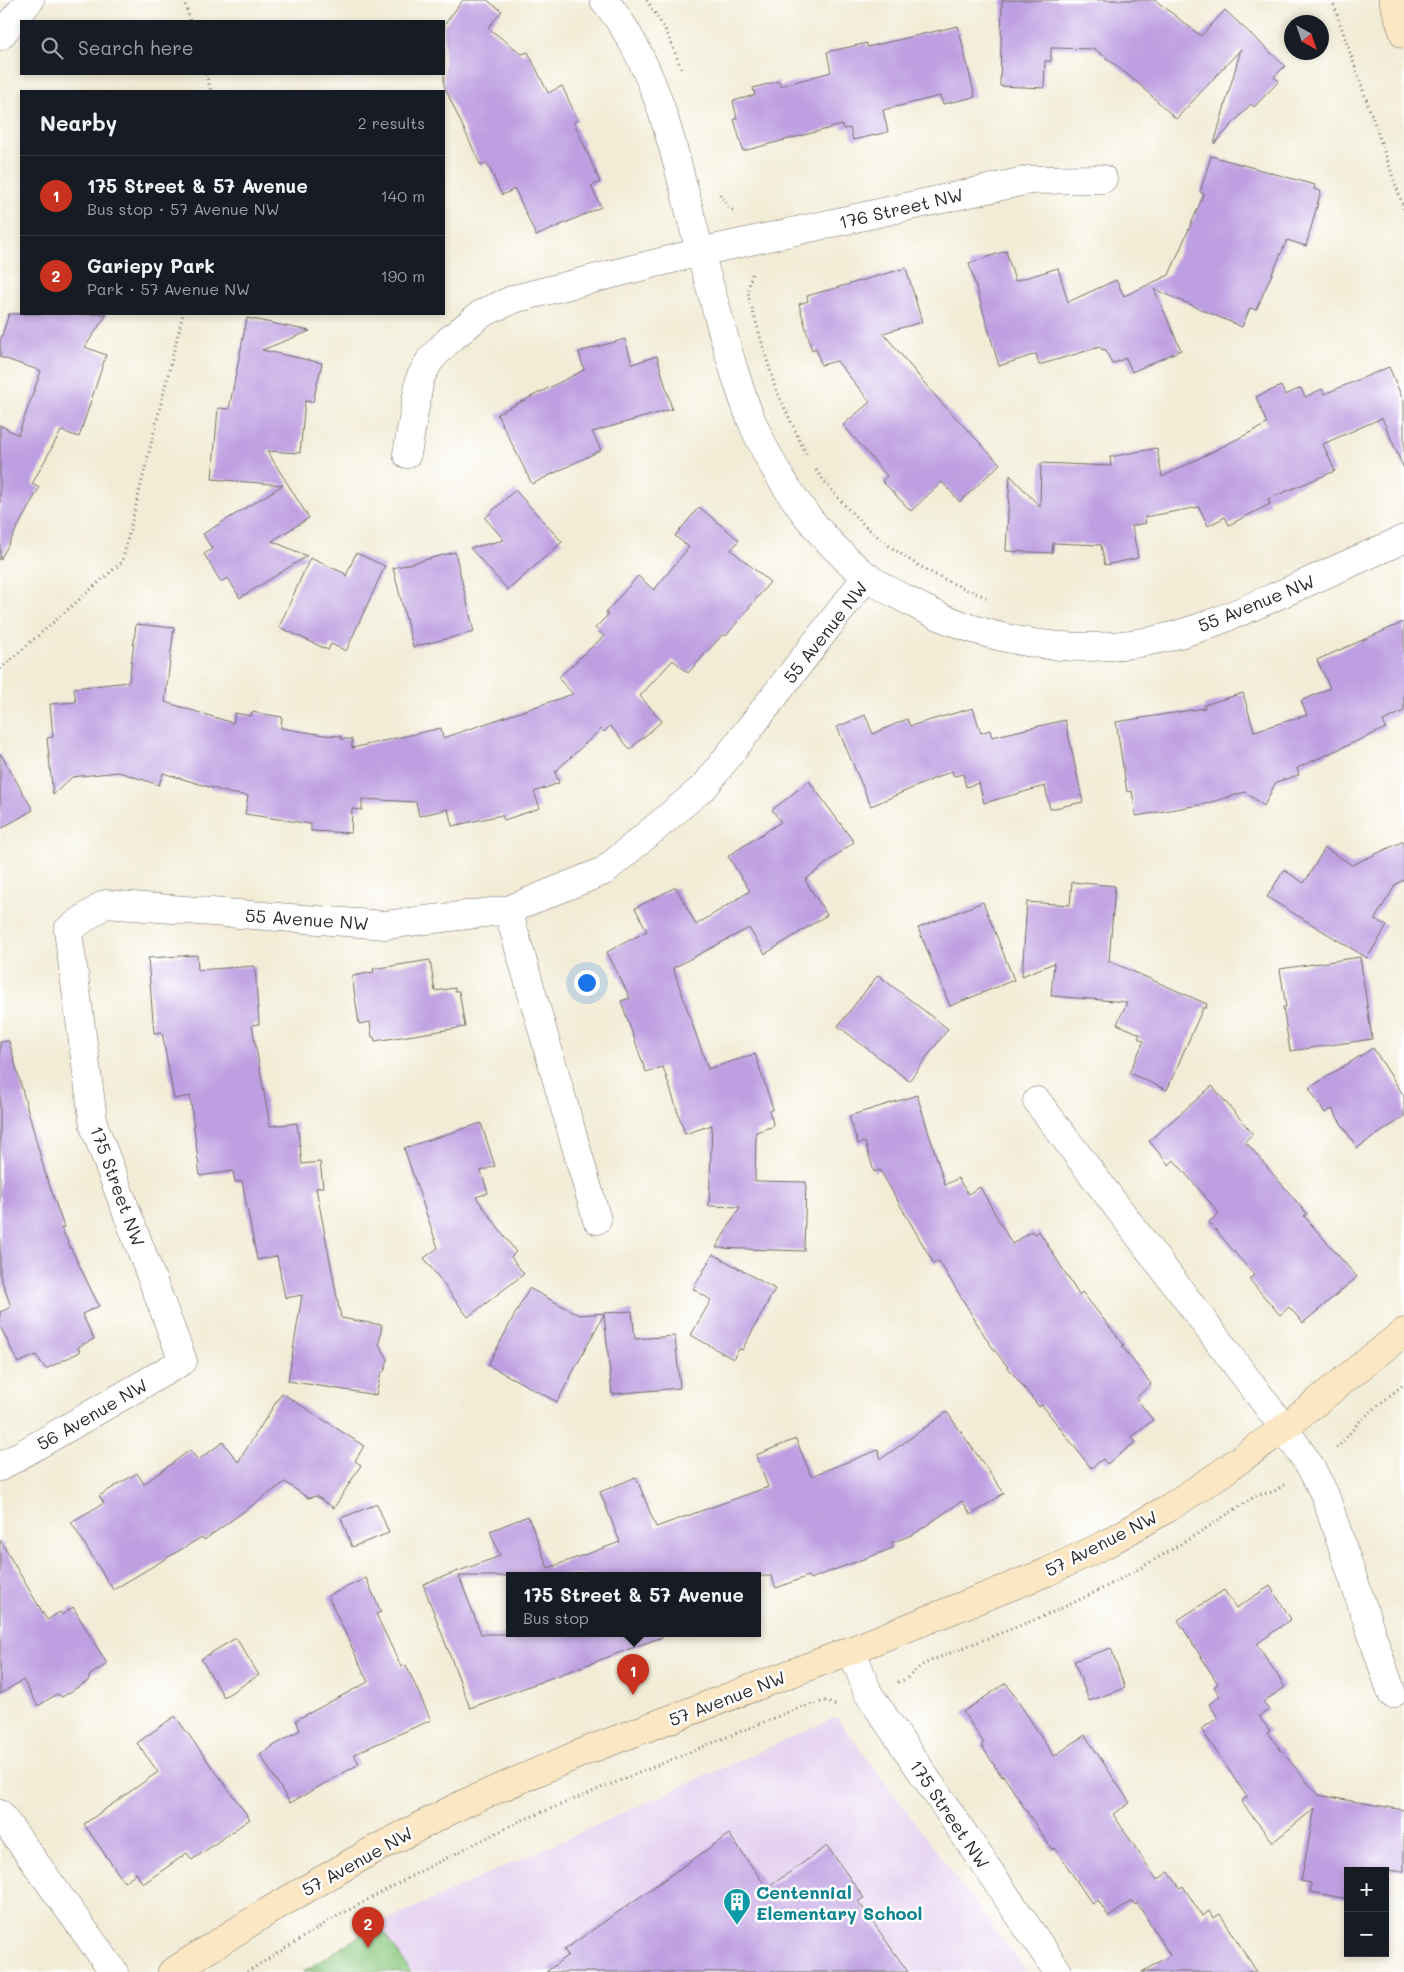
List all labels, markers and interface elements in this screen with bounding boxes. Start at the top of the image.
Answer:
north arrow [1284,15,1329,60]
search box [20,20,445,75]
icon: search [38,34,66,62]
text: Search here [78,35,194,60]
text: Nearby [40,109,117,136]
text: 2 results [358,112,425,133]
text: 175 Street & 57 Avenue [87,173,308,198]
street label: 176 Street NW [837,182,965,234]
text: 1 [52,185,60,206]
text: 140 m [381,185,425,206]
text: Bus stop · 57 Avenue NW [87,198,280,219]
text: Gariepy Park [87,253,215,278]
text: 2 [52,265,60,286]
text: 190 m [381,265,425,286]
text: Park · 57 Avenue NW [87,278,250,299]
street label: 55 Avenue NW [1194,569,1318,637]
street label: 55 Avenue NW [777,576,873,688]
street label: 55 Avenue NW [244,903,370,935]
your location [574,970,600,996]
street label: 175 Street NW [85,1122,151,1250]
street label: 56 Avenue NW [32,1373,152,1455]
street label: 57 Avenue NW [1041,1504,1161,1582]
popup [506,1572,761,1637]
text: 175 Street & 57 Avenue [523,1582,744,1607]
text: Bus stop [523,1607,589,1628]
pin: 1 [617,1654,649,1695]
street label: 57 Avenue NW [665,1665,789,1731]
street label: 175 Street NW [905,1755,995,1873]
street label: 57 Avenue NW [297,1821,417,1901]
map controls [1344,1867,1389,1957]
button: + [1344,1867,1389,1912]
place label: Centennial Elementary School [756,1880,922,1925]
building icon: Centennial Elementary School [722,1887,752,1926]
pin: 2 [352,1907,384,1948]
button: − [1344,1912,1389,1957]

